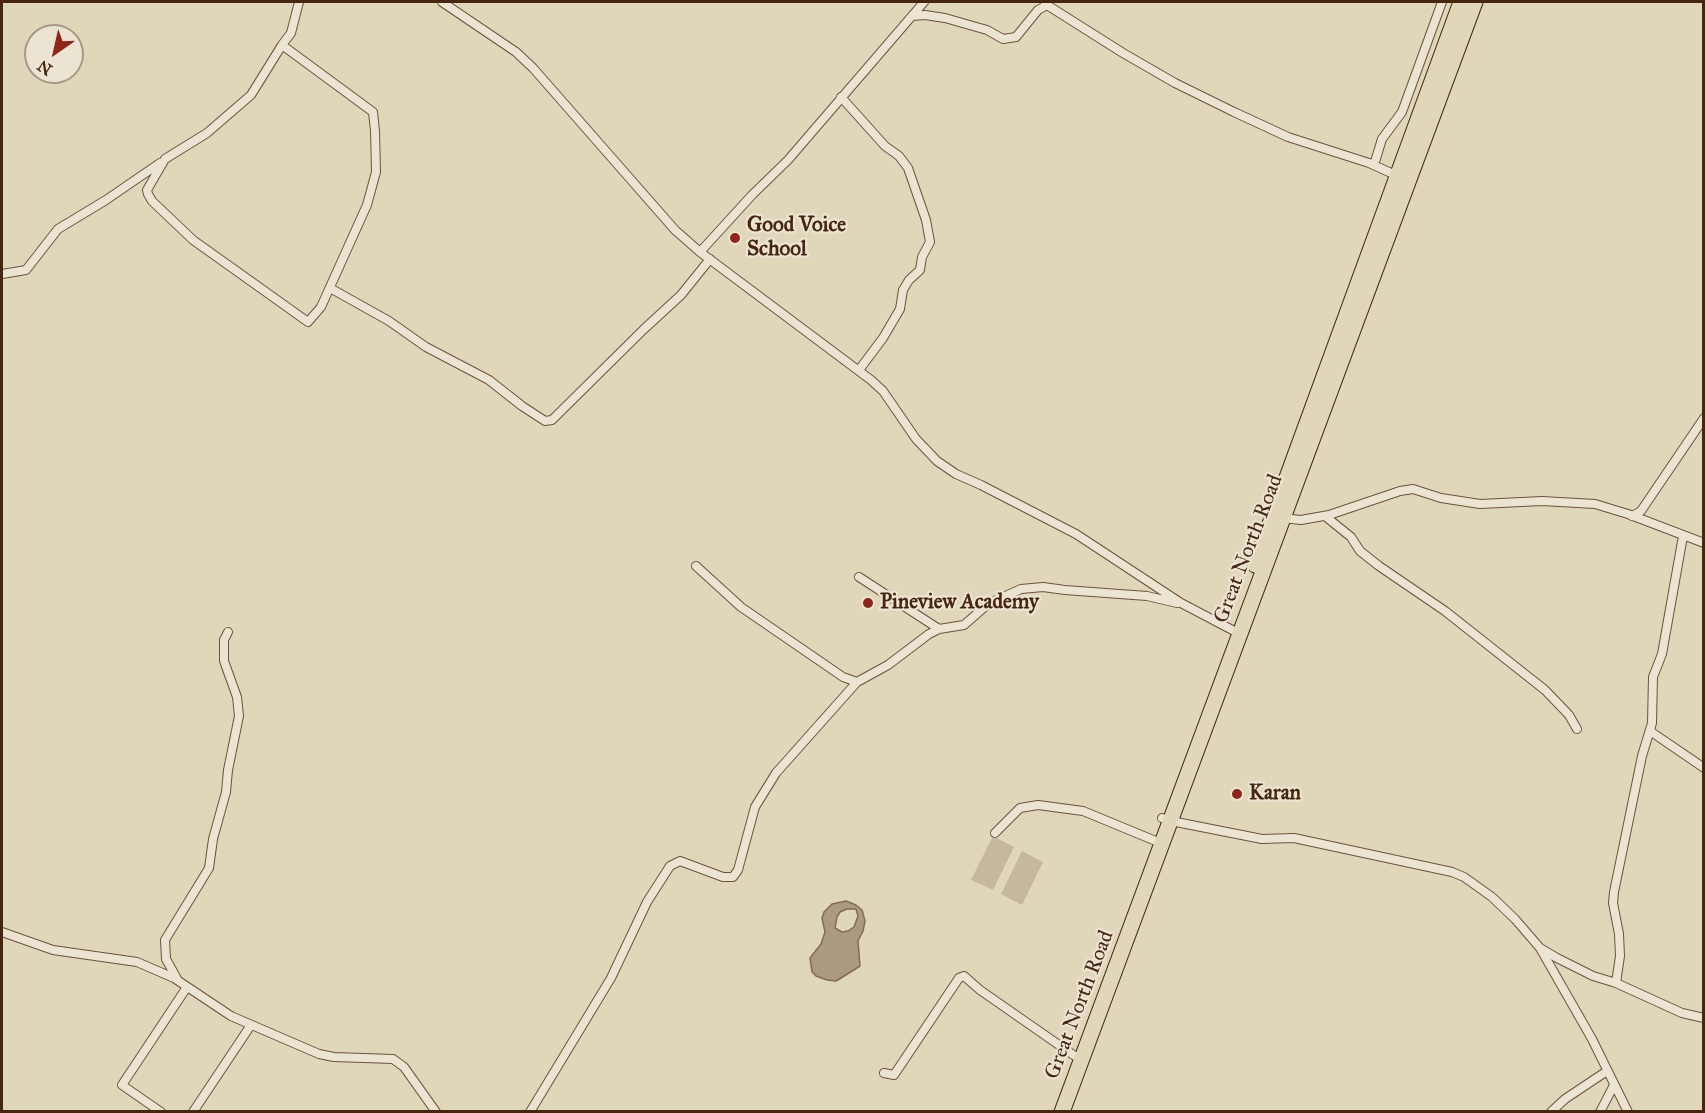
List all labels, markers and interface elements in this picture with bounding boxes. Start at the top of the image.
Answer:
north arrow [24,24,84,84]
text: N [34,56,56,79]
place label: Good Voice School [747,213,846,263]
marker: Good Voice School [728,231,742,245]
street label: Great North Road [1209,471,1289,627]
place label: Pineview Academy [880,590,1039,616]
marker: Pineview Academy [861,596,875,610]
place label: Karan [1249,781,1301,807]
marker: Karan [1230,787,1244,801]
street label: Great North Road [1040,927,1120,1083]

